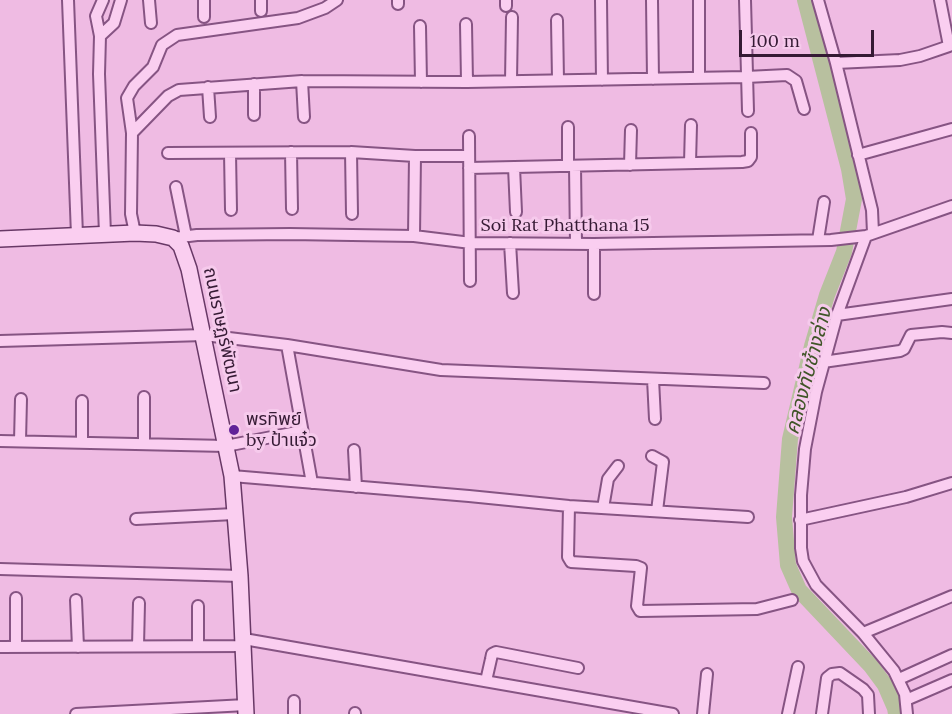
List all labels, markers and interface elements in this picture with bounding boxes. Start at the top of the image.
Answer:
scale bar [742,18,877,56]
text: 100 m [750,29,800,52]
street label: Soi Rat Phatthana 15 [481,215,649,237]
street label: ถนนราษฏร์พัฒนา [198,266,246,394]
water label: คลองทับช้างล่าง [781,305,837,437]
place label: พรทิพย์ by ป้าแจ๋ว [246,409,317,452]
marker: พรทิพย์ by ป้าแจ๋ว [227,423,241,437]

